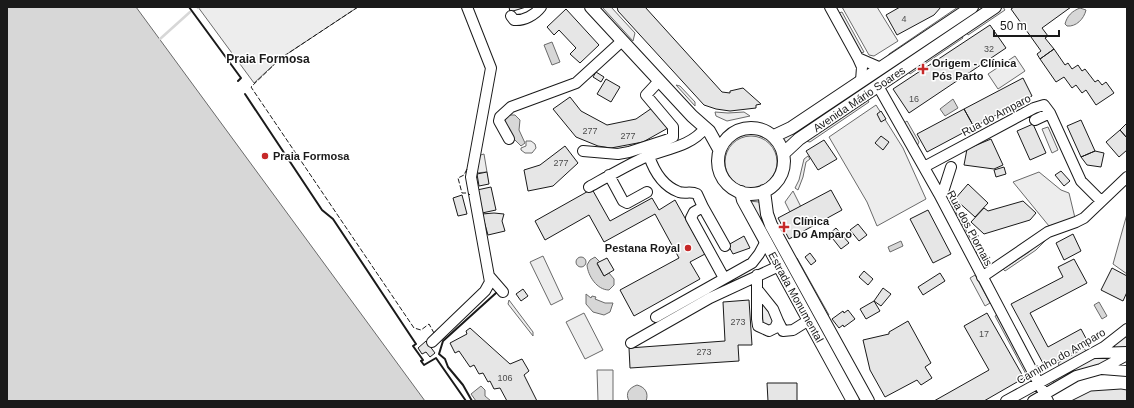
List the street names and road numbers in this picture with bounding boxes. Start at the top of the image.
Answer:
street label: Avenida Mário Soares [811,64,908,134]
street label: Rua do Amparo [959,92,1033,138]
street label: Rua dos Piornais [945,188,995,268]
street label: Estrada Monumental [766,250,826,344]
street label: Caminho do Amparo [1015,326,1107,386]

